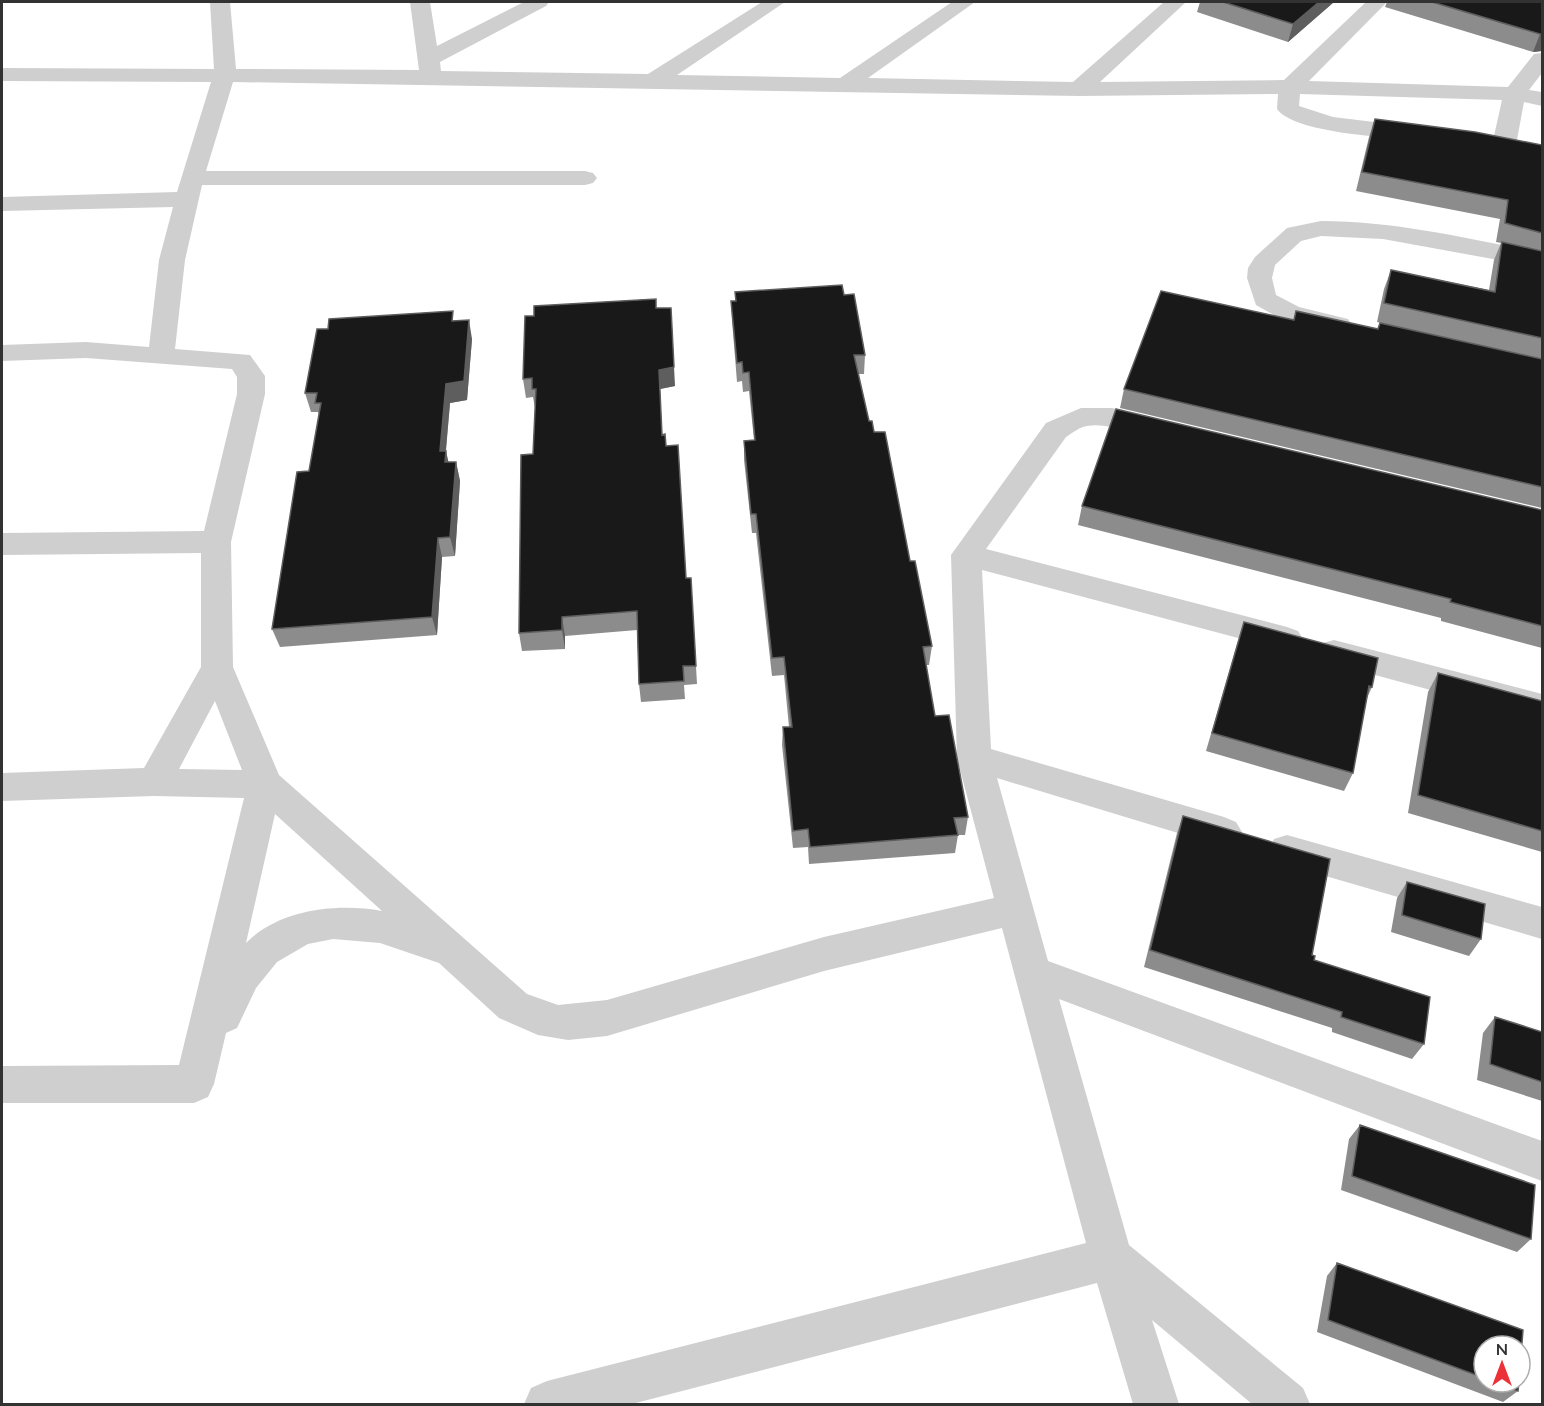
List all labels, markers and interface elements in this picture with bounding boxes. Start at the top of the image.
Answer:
north arrow [1472,1334,1532,1394]
text: N [1496,1339,1508,1358]

